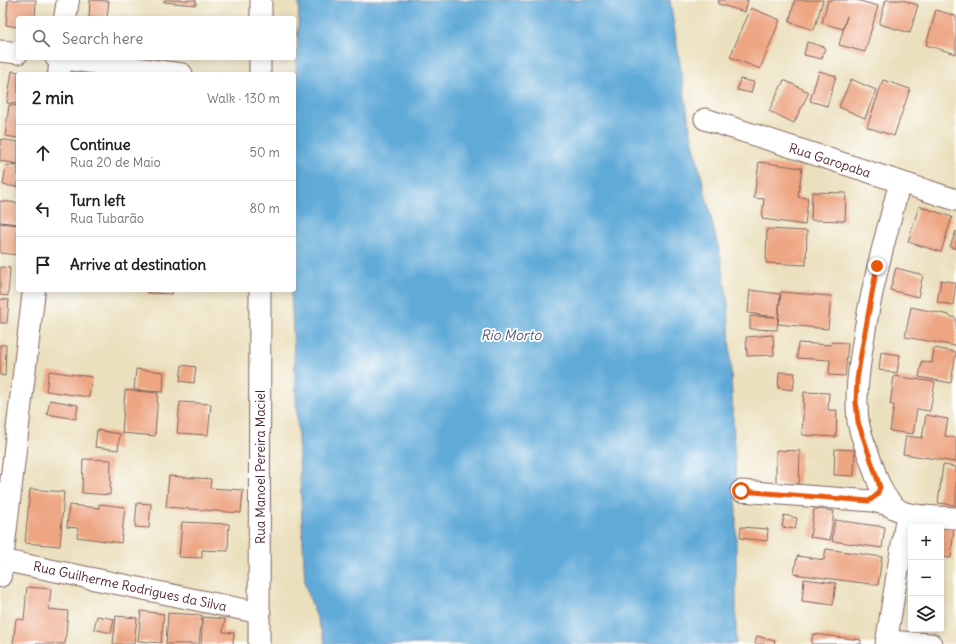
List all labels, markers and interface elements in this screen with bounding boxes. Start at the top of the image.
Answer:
search box [16,16,296,60]
icon: search [30,27,52,49]
text: Search here [62,29,143,48]
text: 2 min [32,87,74,109]
text: Walk · 130 m [207,90,280,107]
text: Continue [70,135,131,154]
street label: Rua Garopaba [787,139,873,182]
icon: ahead [32,142,54,164]
text: 50 m [249,144,280,161]
text: Rua 20 de Maio [70,154,161,171]
text: Turn left [70,191,125,210]
icon: left [32,198,54,220]
text: 80 m [249,200,280,217]
text: Rua Tubarão [70,210,144,227]
icon: arrive [32,254,54,276]
text: Arrive at destination [70,255,206,274]
route end [868,257,886,275]
water label: Rio Morto [481,326,542,344]
street label: Rua Manoel Pereira Maciel [252,390,269,544]
route start [732,482,750,500]
map controls [908,524,944,632]
button: + [908,524,944,560]
street label: Rua Guilherme Rodrigues da Silva [32,558,228,615]
button: − [908,560,944,596]
button: layers [908,596,944,632]

